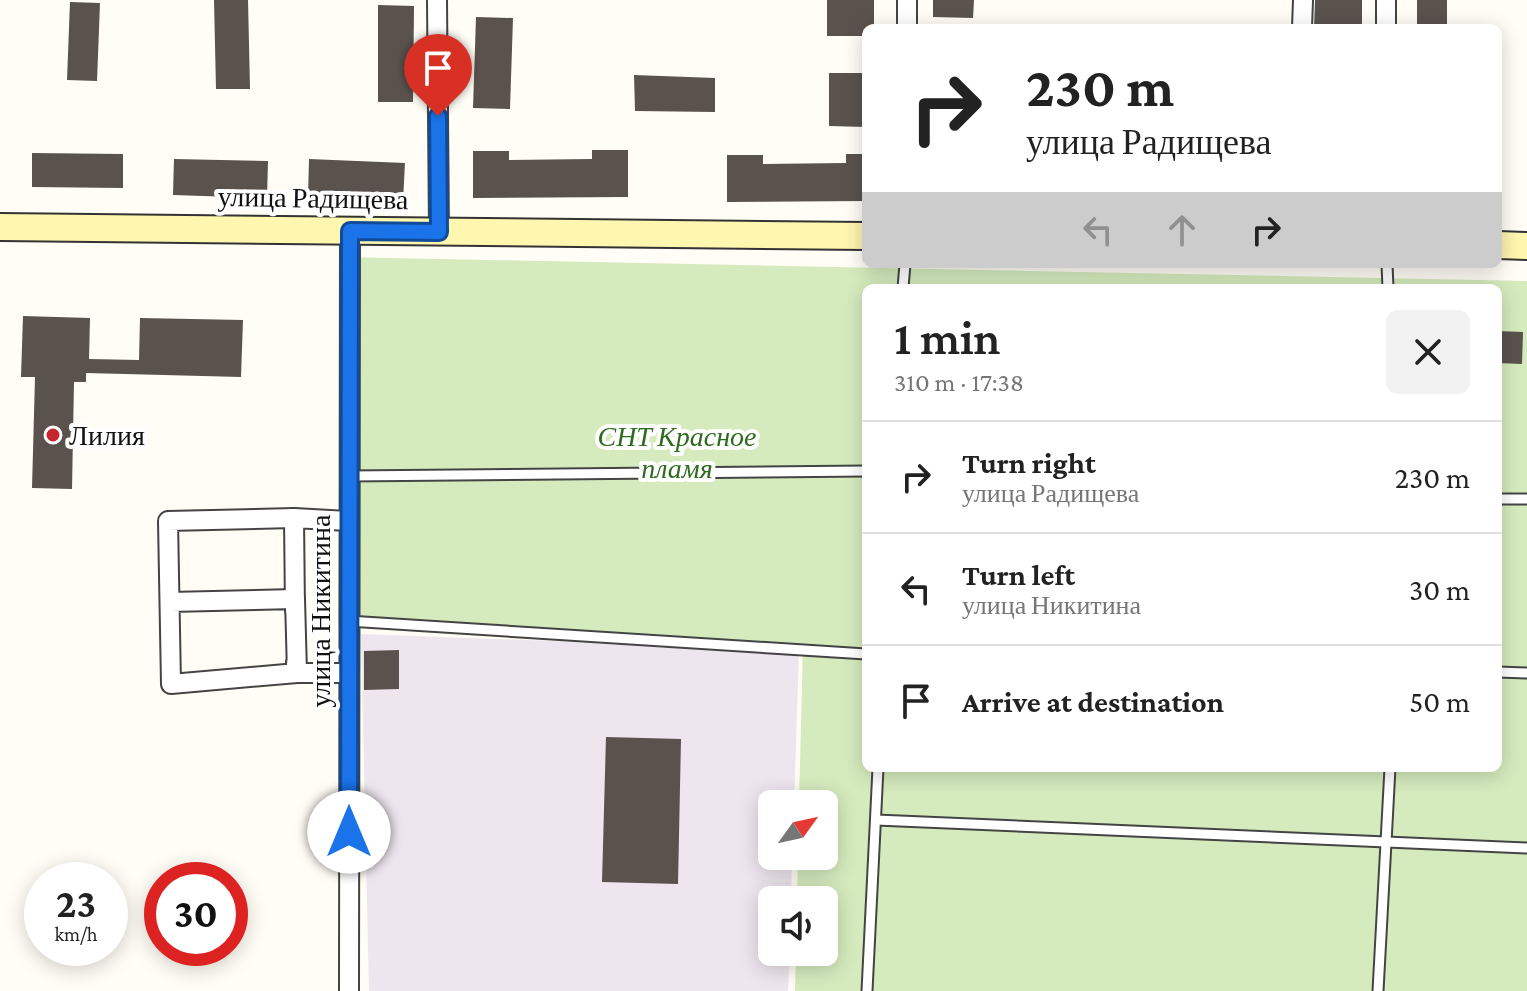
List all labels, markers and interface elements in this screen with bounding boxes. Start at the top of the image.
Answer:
pin [404,34,472,116]
icon: arrive [416,46,460,90]
icon: right [894,56,998,160]
text: 230 m [1026,56,1174,118]
text: улица Радищева [1026,122,1271,162]
street label: улица Радищева [217,181,409,215]
icon: left [1076,208,1120,252]
icon: ahead [1160,208,1204,252]
icon: right [1244,208,1288,252]
button: close [1386,310,1470,394]
text: 1 min [894,311,1001,364]
text: 310 m · 17:38 [894,368,1024,397]
place label: Лилия [69,420,145,451]
park label: СНТ Красное пламя [597,421,757,484]
marker: Лилия [44,426,62,444]
text: Turn right [962,446,1096,479]
icon: right [894,455,938,499]
text: 230 m [1395,461,1470,494]
text: улица Радищева [962,479,1139,508]
street label: улица Никитина [305,514,336,707]
text: Turn left [962,558,1075,591]
icon: left [894,567,938,611]
text: 30 m [1409,573,1470,606]
text: улица Никитина [962,591,1141,620]
icon: arrive [894,679,938,723]
text: Arrive at destination [962,685,1224,718]
text: 50 m [1409,685,1470,718]
position arrow [307,790,391,874]
north arrow [758,790,838,870]
map controls [758,790,838,966]
speed limit sign: 30 [144,862,248,966]
text: 23 [56,881,96,926]
button: sound [758,886,838,966]
text: km/h [54,923,98,945]

